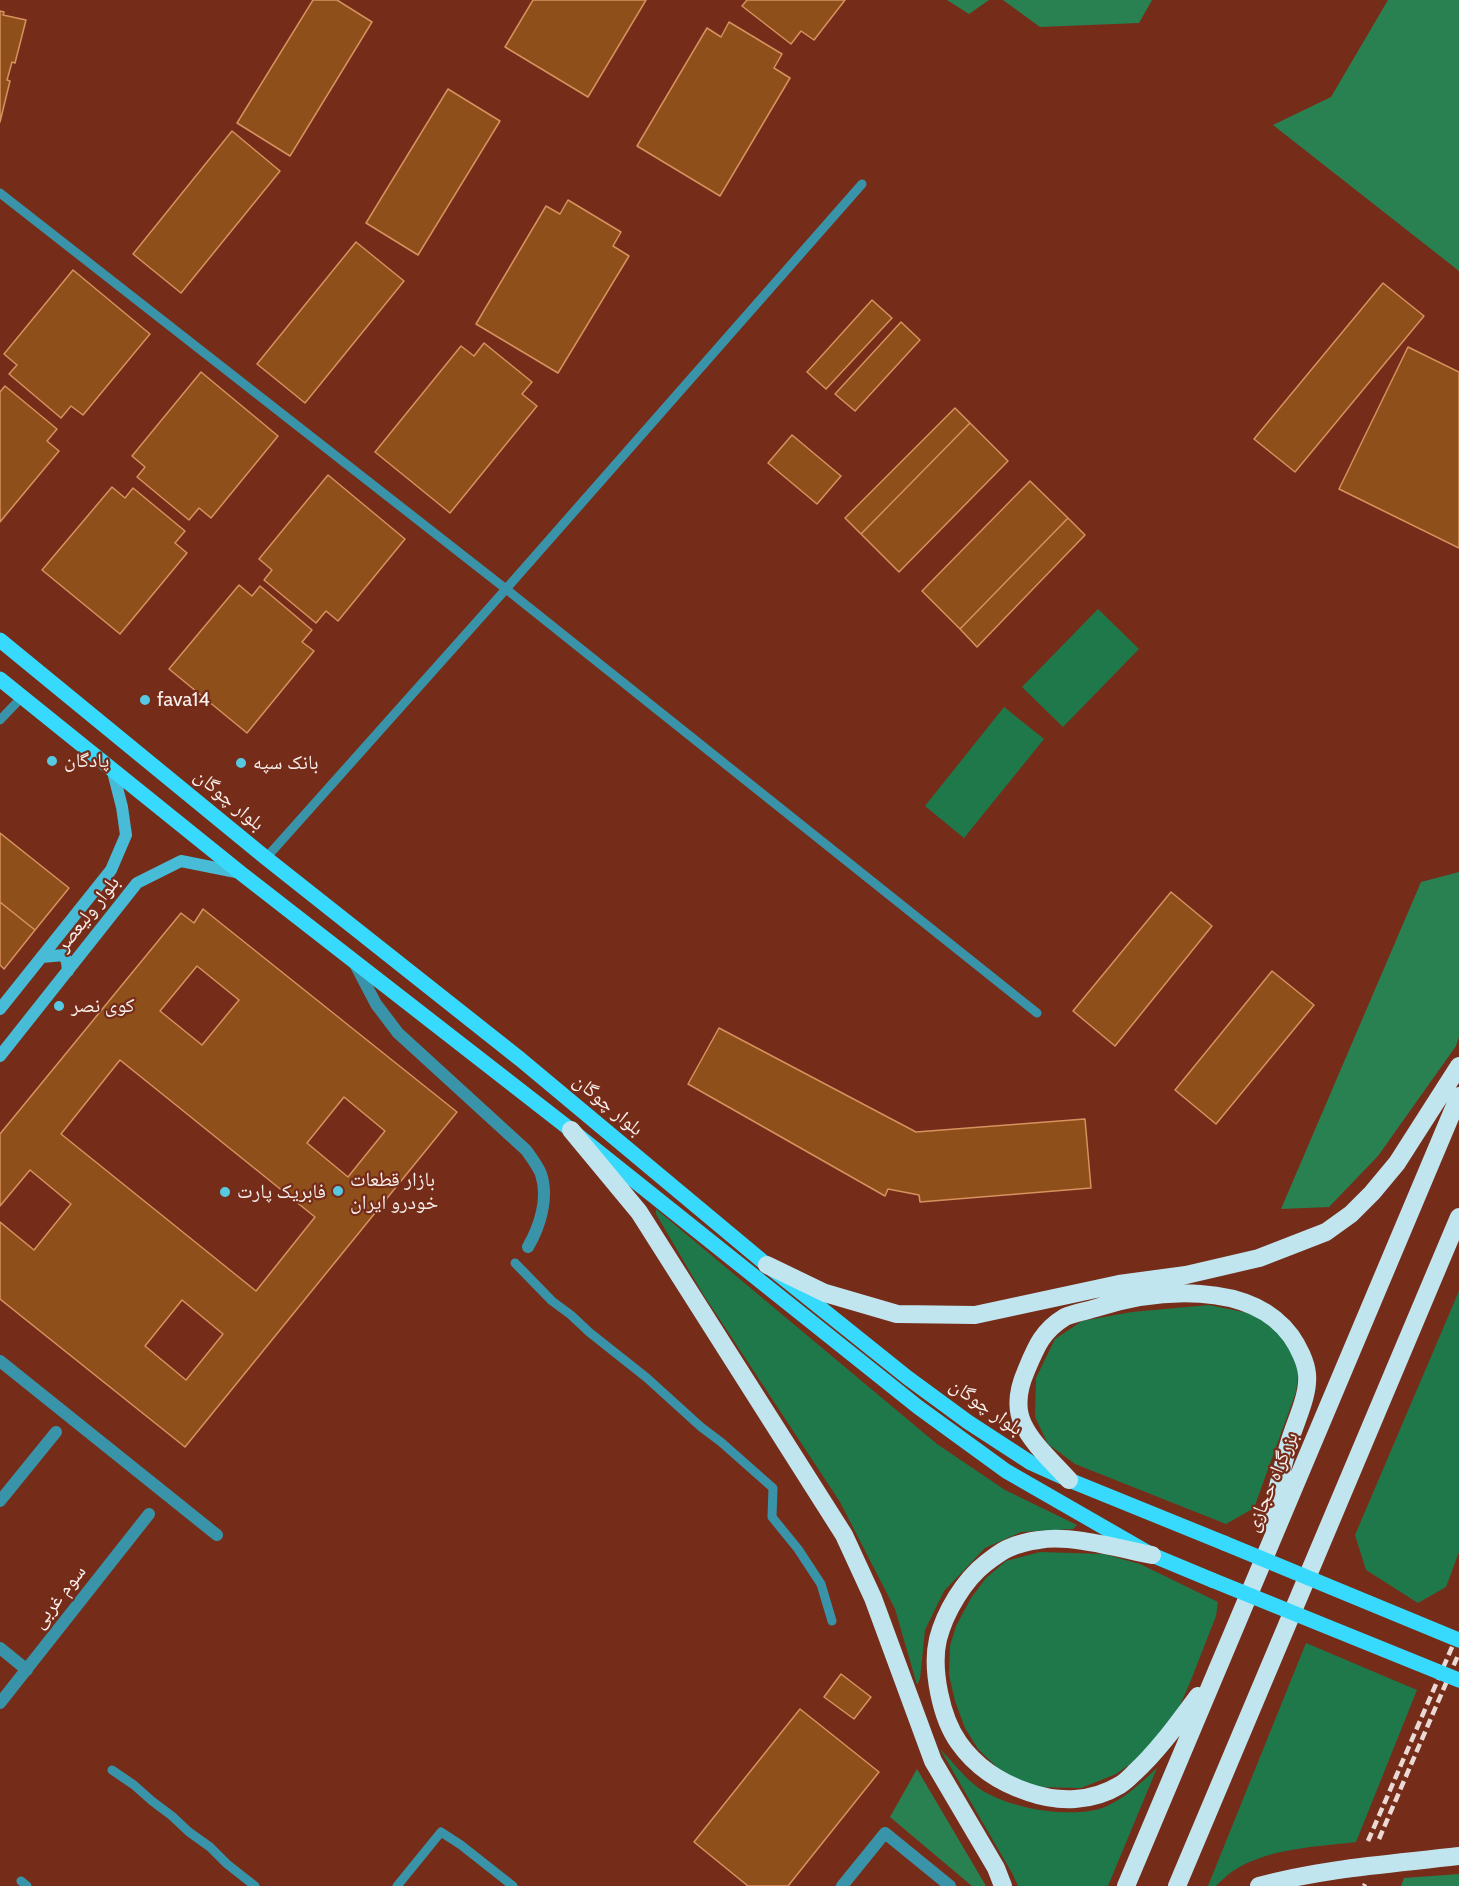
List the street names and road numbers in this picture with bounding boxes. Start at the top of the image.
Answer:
street label: بلوار چوگان [189,764,269,836]
street label: بلوار ولیعصر [51,871,125,957]
street label: بلوار چوگان [568,1069,648,1141]
street label: بلوار چوگان [945,1373,1027,1441]
street label: بزرگراه حجازی [1240,1428,1304,1536]
street label: سوم غربی [27,1560,91,1634]

